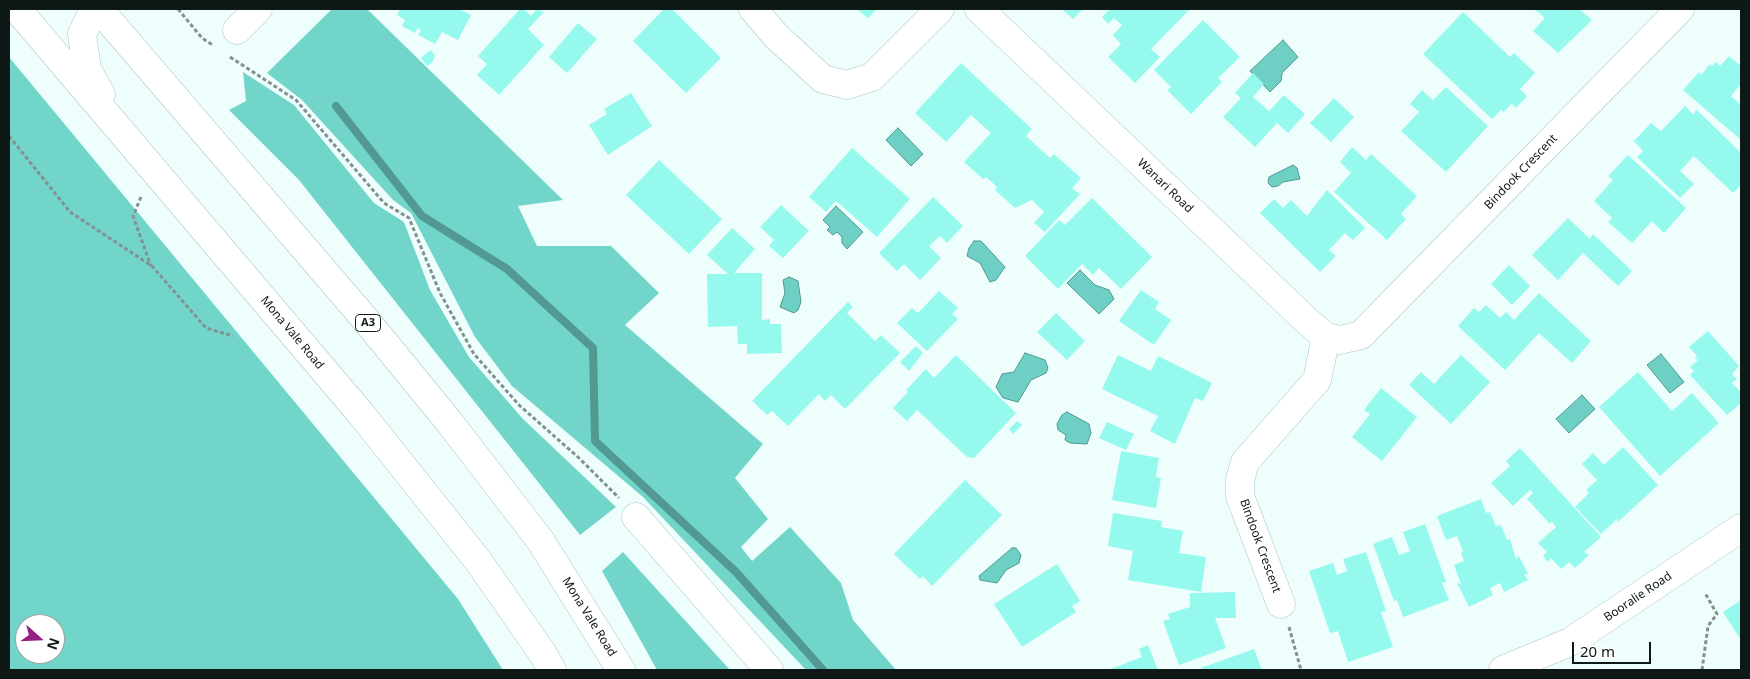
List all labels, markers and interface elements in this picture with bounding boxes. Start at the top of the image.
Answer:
street label: Bindook Crescent [1481,131,1561,213]
street label: Wanari Road [1134,156,1196,216]
street label: Mona Vale Road [257,294,327,372]
road number: A3 [356,314,380,332]
street label: Bindook Crescent [1236,497,1284,595]
street label: Booralie Road [1601,569,1675,625]
street label: Mona Vale Road [559,575,619,659]
north arrow [15,614,65,664]
scale bar [1575,632,1654,664]
text: N [43,635,65,653]
text: 20 m [1580,641,1615,661]

